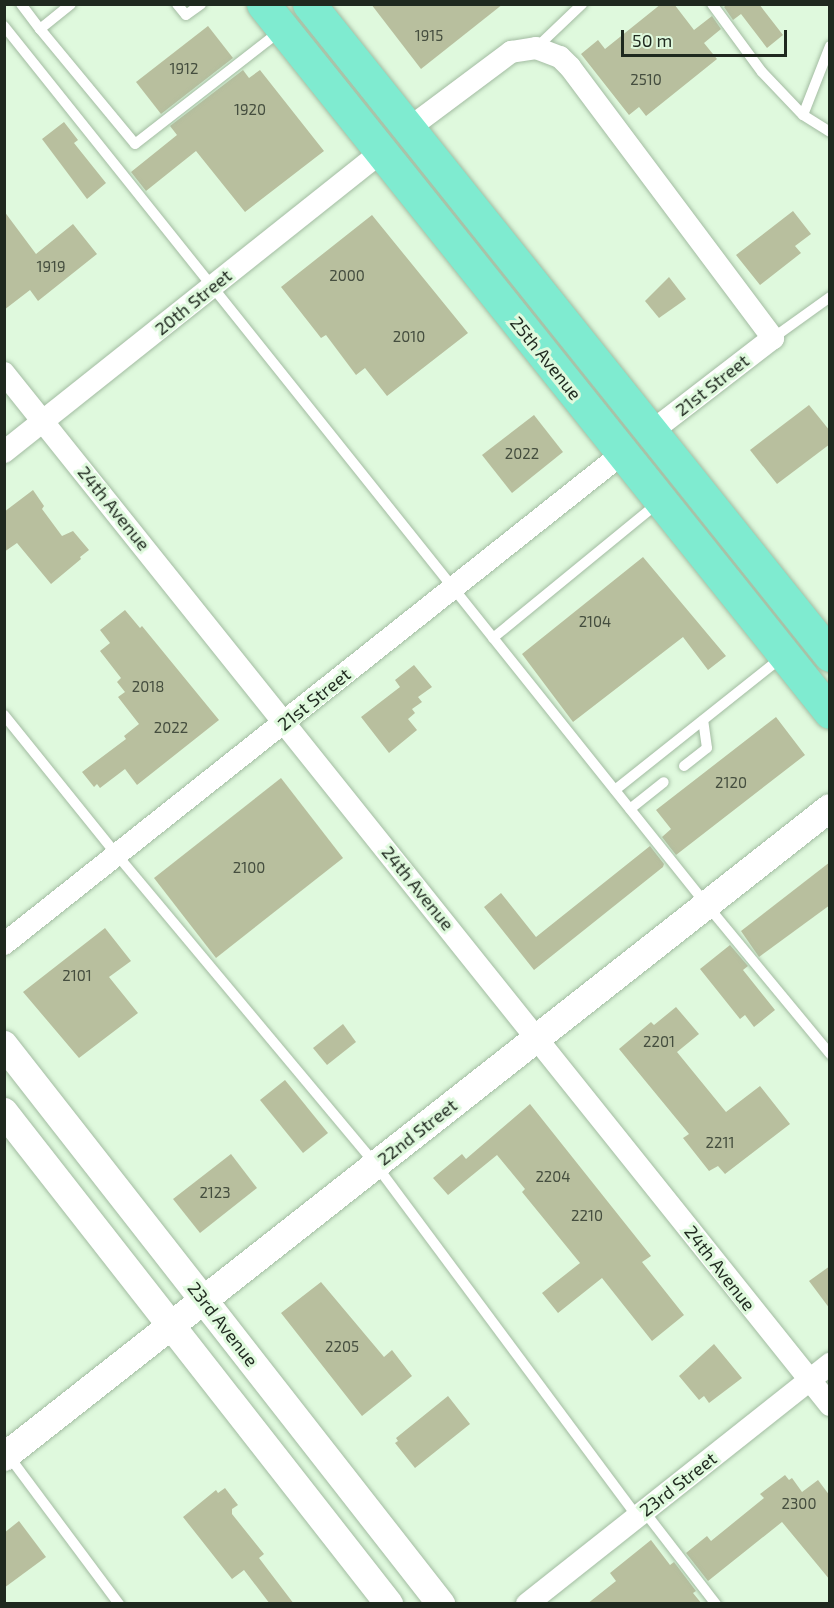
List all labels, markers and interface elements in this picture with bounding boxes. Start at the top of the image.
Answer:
scale bar [624,18,790,56]
house number: 1915 [415,27,443,45]
text: 50 m [632,29,672,51]
house number: 1912 [170,60,198,78]
house number: 2510 [630,71,662,89]
house number: 1920 [234,101,266,119]
house number: 1919 [36,258,66,276]
street label: 20th Street [150,265,236,339]
house number: 2000 [329,267,365,285]
street label: 25th Avenue [506,312,586,404]
house number: 2010 [393,328,425,346]
street label: 21st Street [671,350,753,420]
house number: 2022 [505,445,539,463]
street label: 24th Avenue [73,461,155,555]
house number: 2104 [579,613,611,631]
street label: 21st Street [273,663,355,735]
house number: 2018 [132,678,164,696]
house number: 2022 [154,719,188,737]
house number: 2120 [715,774,747,792]
street label: 24th Avenue [377,841,459,935]
house number: 2100 [233,859,265,877]
house number: 2101 [62,967,92,985]
house number: 2201 [643,1033,675,1051]
street label: 22nd Street [373,1094,461,1170]
house number: 2211 [706,1134,734,1152]
house number: 2204 [535,1168,571,1186]
house number: 2123 [199,1184,231,1202]
house number: 2210 [571,1207,603,1225]
street label: 24th Avenue [680,1221,760,1315]
street label: 23rd Avenue [183,1277,263,1371]
house number: 2205 [325,1338,359,1356]
street label: 23rd Street [635,1447,721,1521]
house number: 2300 [782,1495,816,1513]

